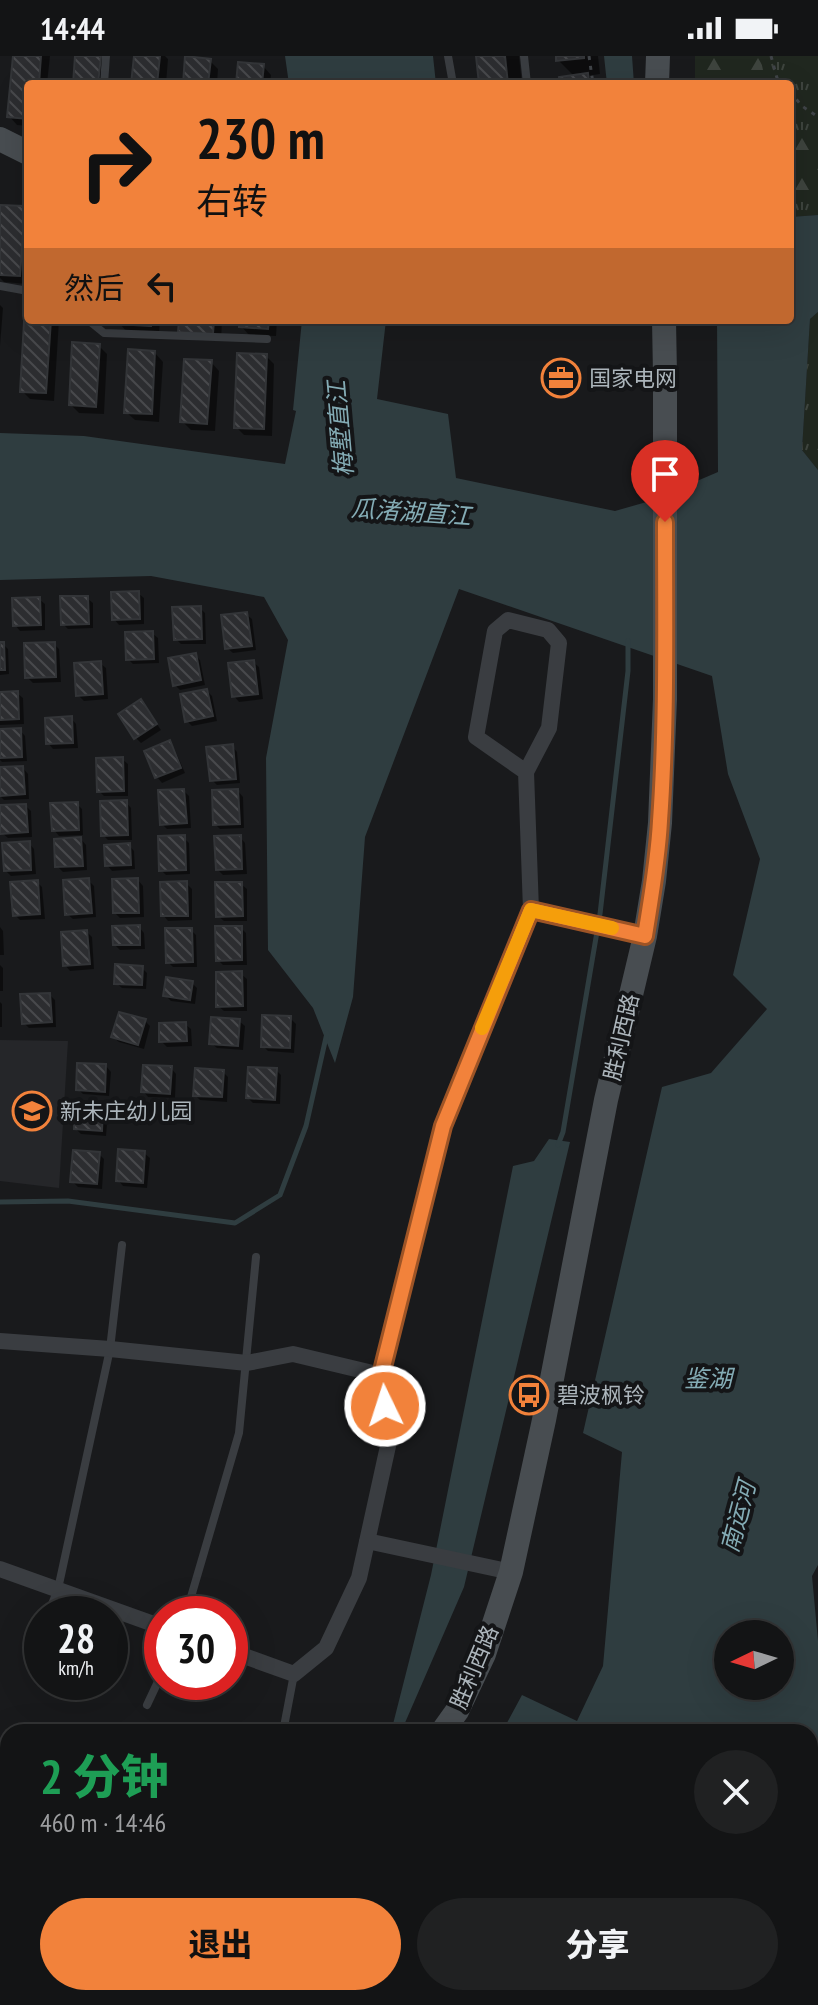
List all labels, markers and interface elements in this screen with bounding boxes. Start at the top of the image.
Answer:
text: 14:44 [40,9,105,48]
text: 230 m [196,102,325,174]
icon: right [64,112,168,216]
text: 右转 [196,177,268,224]
icon: left [140,264,184,308]
text: 然后 [64,268,124,307]
office icon: 国家电网 [540,357,582,399]
place label: 国家电网 [589,364,677,392]
water label: 梅墅直江 [320,377,360,478]
pin [631,440,699,522]
icon: arrive [643,452,687,496]
water label: 瓜渚湖直江 [350,492,475,532]
street label: 胜利西路 [597,991,645,1083]
school or university icon: 新未庄幼儿园 [11,1090,53,1132]
place label: 新未庄幼儿园 [60,1097,192,1125]
water label: 鉴湖 [684,1363,736,1394]
position arrow [343,1364,427,1448]
bus stop icon: 碧波枫铃 [508,1374,550,1416]
place label: 碧波枫铃 [557,1381,645,1409]
water label: 南运河 [714,1474,763,1556]
speed limit sign: 30 [144,1596,248,1700]
text: 28 [57,1612,95,1664]
north arrow [714,1620,794,1700]
map controls [714,1620,794,1700]
street label: 胜利西路 [444,1621,504,1713]
text: km/h [58,1655,94,1681]
text: 2 分钟 [40,1745,169,1807]
button: close [694,1750,778,1834]
text: 460 m · 14:46 [40,1806,166,1839]
button: 退出 [40,1898,401,1990]
button: 分享 [417,1898,778,1990]

